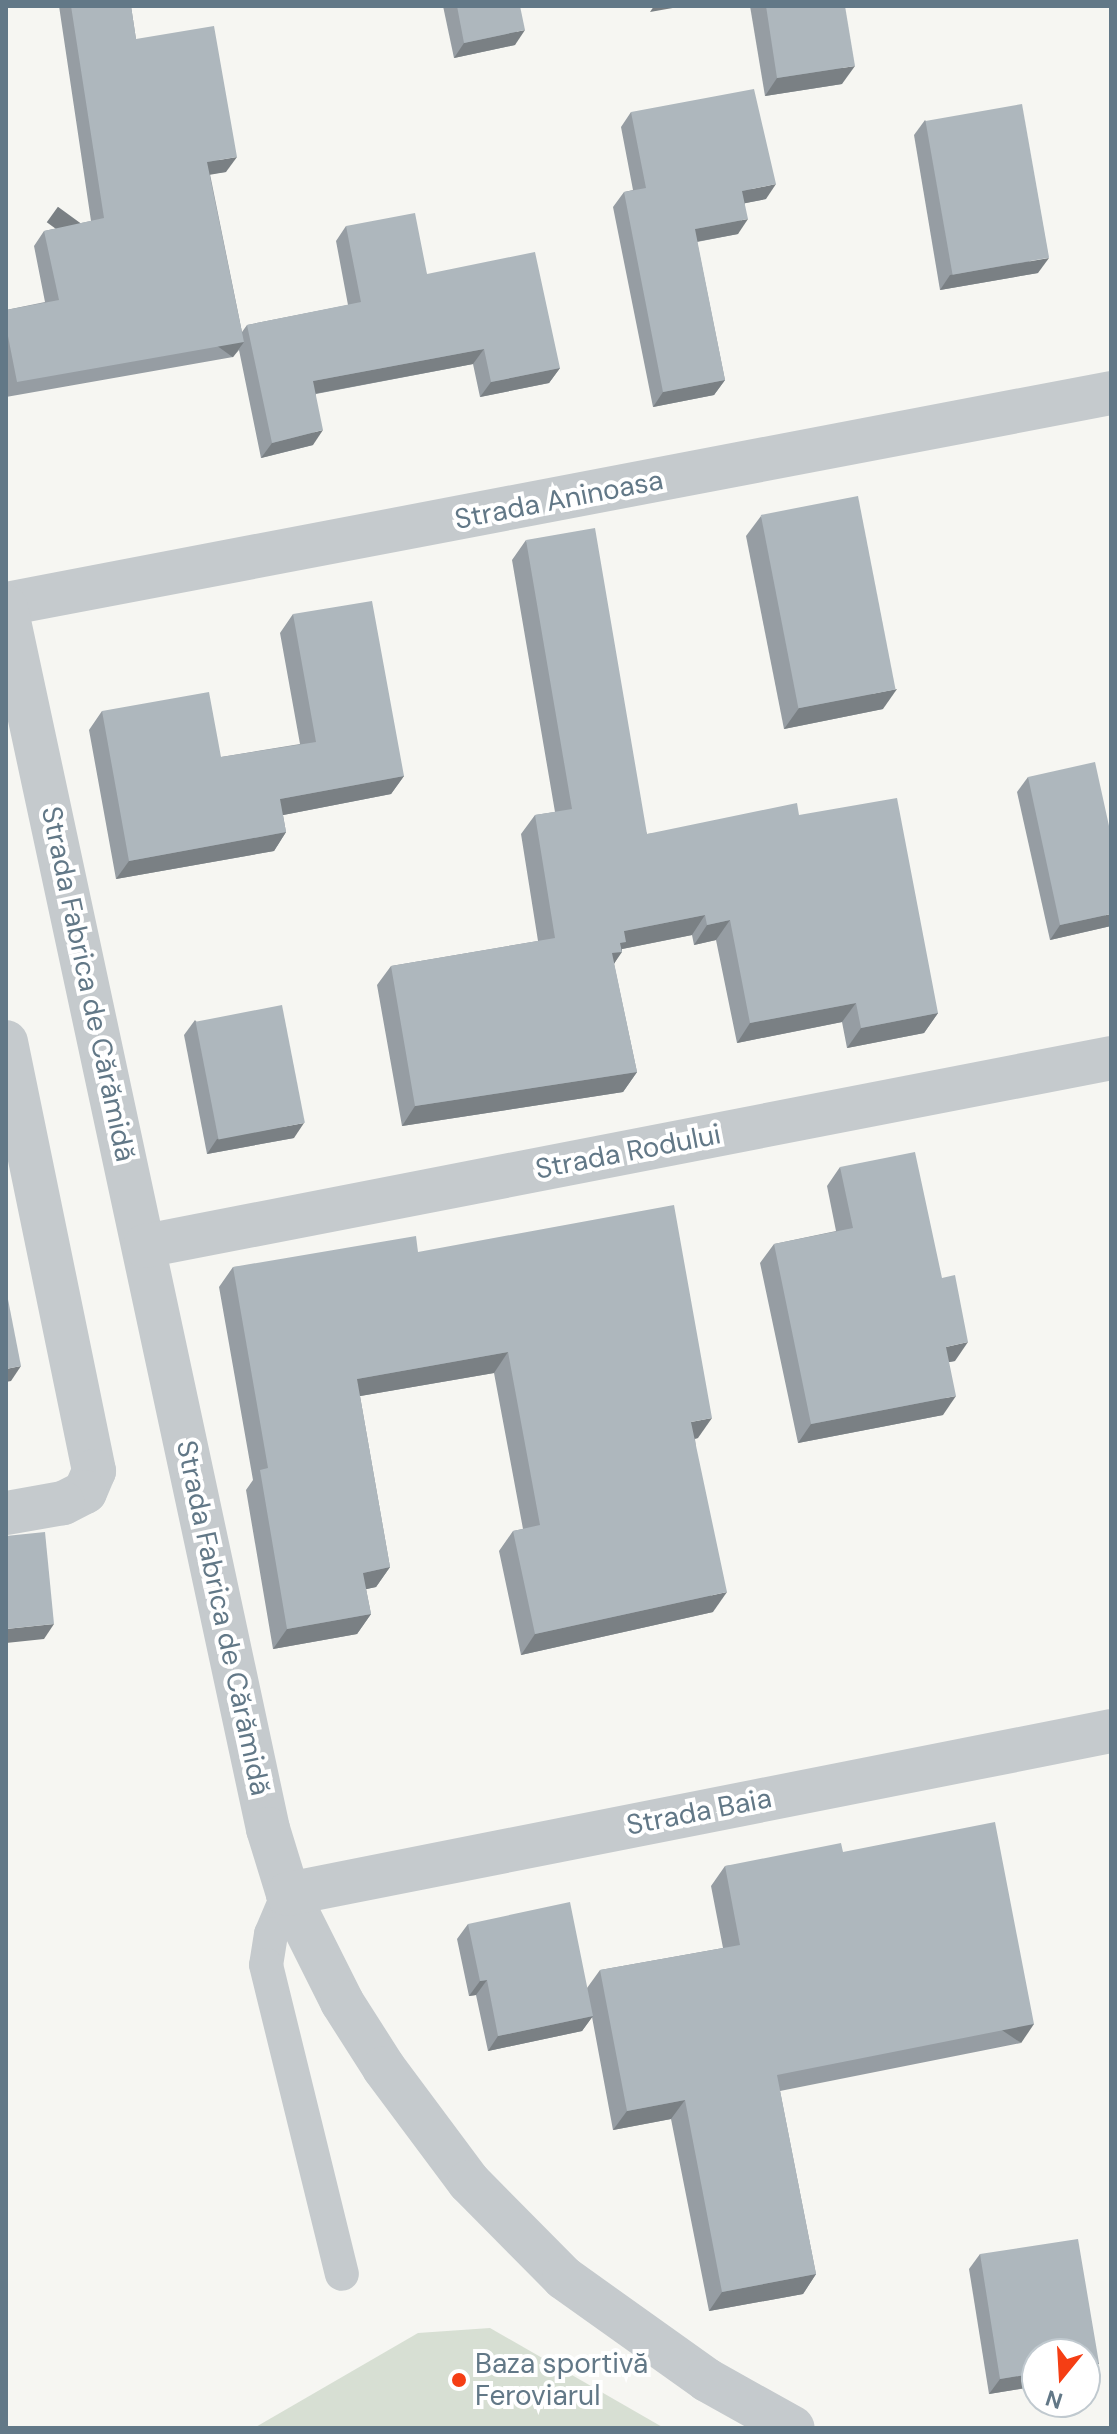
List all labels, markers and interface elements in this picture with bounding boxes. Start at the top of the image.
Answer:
street label: Strada Aninoasa [452,463,666,537]
street label: Strada Fabrica de Cărămidă [34,804,142,1164]
street label: Strada Rodului [532,1118,724,1186]
street label: Strada Fabrica de Cărămidă [169,1438,277,1798]
street label: Strada Baia [624,1781,774,1843]
north arrow [1021,2338,1101,2418]
place label: Baza sportivă Feroviarul [475,2347,648,2413]
marker: Baza sportivă Feroviarul [450,2371,468,2389]
text: N [1042,2383,1066,2416]

